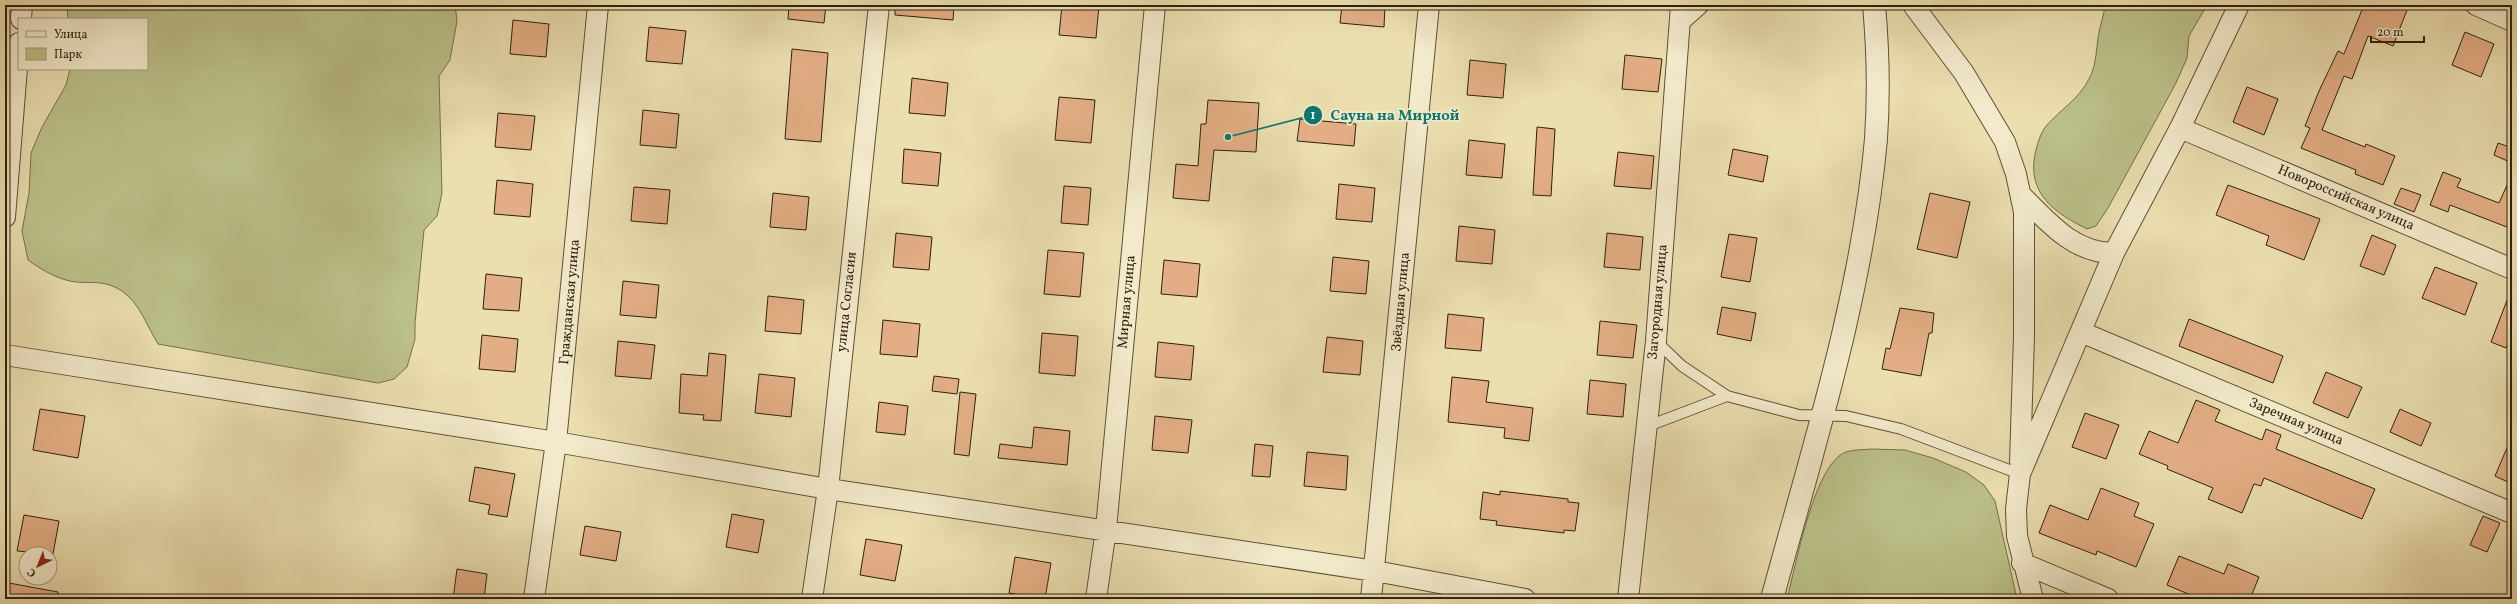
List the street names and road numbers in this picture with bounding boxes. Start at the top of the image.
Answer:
street label: Новороссийская улица [2275,161,2417,235]
street label: Гражданская улица [555,238,585,366]
street label: Загородная улица [1643,243,1673,361]
street label: улица Согласия [832,251,862,353]
street label: Звёздная улица [1387,251,1415,353]
street label: Мирная улица [1113,254,1141,350]
street label: Заречная улица [2246,394,2346,450]

